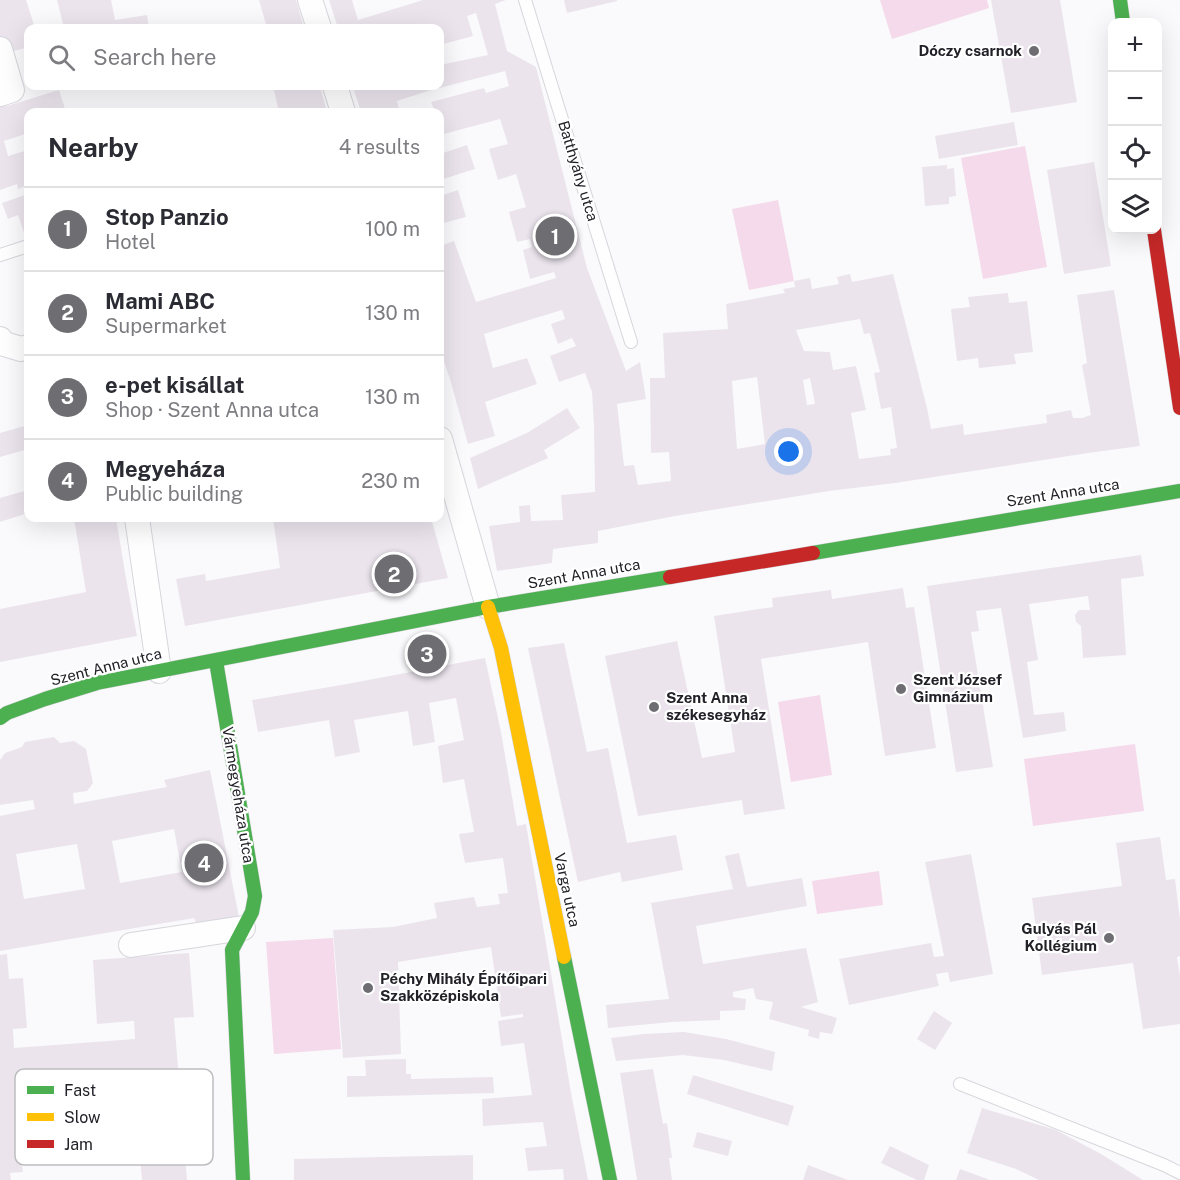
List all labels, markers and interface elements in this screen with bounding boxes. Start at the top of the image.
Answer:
map controls [1108,18,1162,234]
button: + [1108,18,1162,72]
search box [24,24,444,90]
icon: search [45,41,78,74]
place label: Dóczy csarnok [918,42,1022,59]
text: Search here [93,44,217,70]
marker: Dóczy csarnok [1027,44,1041,58]
button: − [1108,72,1162,126]
street label: Batthyány utca [555,119,602,223]
button: locate [1108,126,1162,180]
text: Nearby [48,132,138,163]
text: 4 results [339,135,420,159]
button: layers [1108,180,1162,234]
text: Stop Panzio [105,204,229,230]
pin: 1 [536,214,574,258]
text: 1 [63,217,72,241]
text: 100 m [365,217,420,241]
text: Hotel [105,230,156,254]
text: Mami ABC [105,288,215,314]
text: 2 [61,301,74,325]
text: 130 m [365,301,420,325]
text: Supermarket [105,314,227,338]
text: e-pet kisállat [105,372,244,398]
text: 3 [61,385,74,409]
text: 130 m [365,385,420,409]
text: Shop · Szent Anna utca [105,398,319,422]
your location [774,437,803,466]
text: Megyeháza [105,456,225,482]
text: 4 [61,469,74,493]
text: 230 m [361,469,420,493]
street label: Szent Anna utca [1005,475,1121,510]
text: Public building [105,482,243,506]
pin: 2 [374,552,414,596]
street label: Szent Anna utca [526,555,642,592]
pin: 3 [408,632,446,676]
street label: Szent Anna utca [49,644,163,689]
place label: Szent József Gimnázium [913,671,1002,705]
marker: Szent József Gimnázium [894,682,908,696]
place label: Szent Anna székesegyház [666,689,766,723]
marker: Szent Anna székesegyház [647,700,661,714]
street label: Vármegyeháza utca [219,726,258,864]
pin: 4 [184,840,224,886]
street label: Varga utca [551,851,584,928]
place label: Gulyás Pál Kollégium [1021,920,1097,954]
marker: Gulyás Pál Kollégium [1102,931,1116,945]
place label: Péchy Mihály Építőipari Szakközépiskola [380,970,547,1004]
marker: Péchy Mihály Építőipari Szakközépiskola [361,981,375,995]
legend [15,1069,213,1165]
text: Fast [64,1081,96,1100]
text: Slow [64,1108,101,1127]
text: Jam [64,1135,93,1154]

